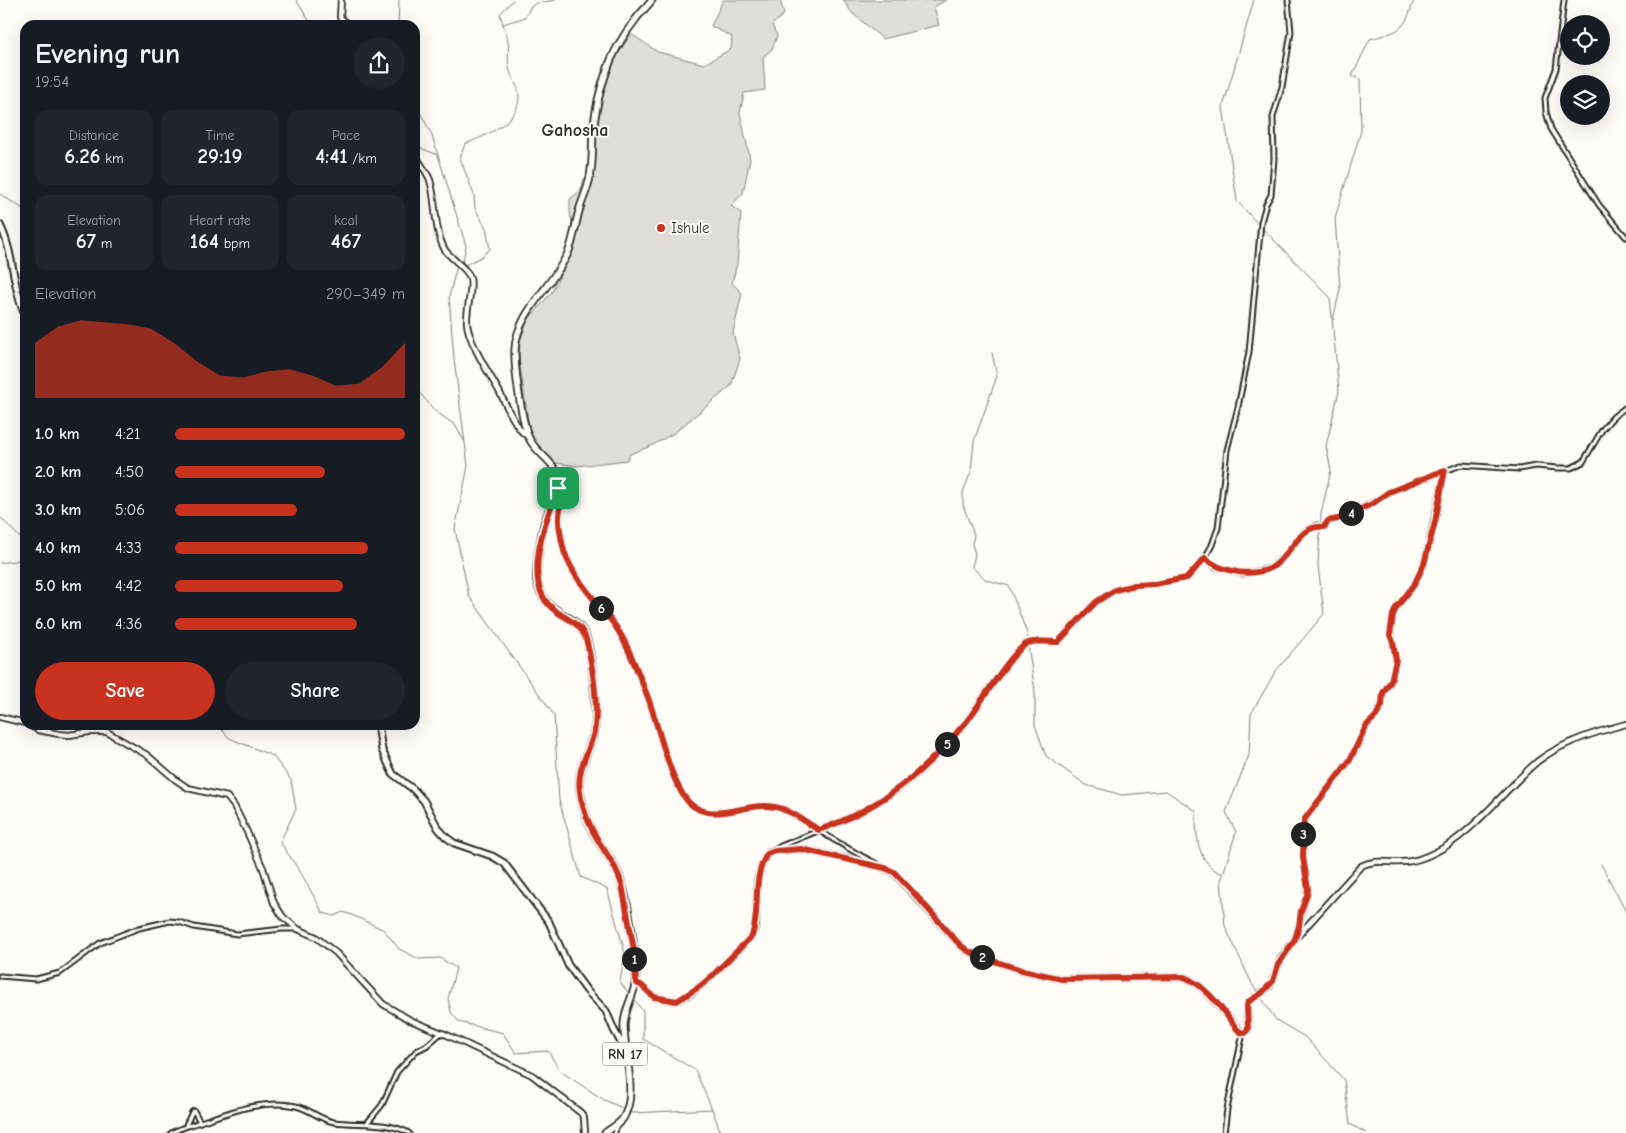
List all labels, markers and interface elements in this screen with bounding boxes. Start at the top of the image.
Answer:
map controls [1560,15,1610,125]
button: locate [1560,15,1610,65]
button: share [353,37,405,89]
text: Evening run [35,38,180,70]
text: 19:54 [35,73,69,91]
button: layers [1560,75,1610,125]
district label: Gahosha [542,120,608,141]
text: Distance [69,127,119,144]
text: Time [205,127,235,144]
text: Pace [332,127,360,144]
text: 6.26 [64,144,101,168]
text: 29:19 [197,144,243,168]
text: 4:41 [315,144,348,168]
text: km [101,150,124,167]
text: /km [348,150,377,167]
text: Elevation [67,212,121,229]
text: Heart rate [189,212,251,229]
text: kcal [334,212,358,229]
place label: Ishule [671,219,710,237]
marker: Ishule [655,222,667,234]
text: 67 [76,229,96,253]
text: 164 [190,229,219,253]
text: 467 [331,229,361,253]
text: m [96,235,112,252]
text: bpm [219,235,250,252]
text: Elevation [35,285,96,303]
text: 290–349 m [326,285,405,303]
text: 1.0 km [35,425,80,443]
text: 4:21 [115,425,140,443]
text: 2.0 km [35,463,81,481]
text: 4:50 [115,463,144,481]
pin [537,467,579,509]
icon: arrive [544,474,572,502]
pin: 4 [1338,500,1364,526]
text: 3.0 km [35,501,81,519]
text: 5:06 [115,501,145,519]
text: 4 [1348,505,1355,522]
text: 4.0 km [35,539,81,557]
text: 4:33 [115,539,142,557]
text: 5.0 km [35,577,82,595]
text: 4:42 [115,577,142,595]
pin: 6 [588,596,614,620]
text: 6 [598,600,605,617]
text: 6.0 km [35,615,82,633]
text: 4:36 [115,615,142,633]
button: Save [35,662,215,720]
button: Share [225,662,405,720]
pin: 5 [934,732,960,756]
text: 5 [944,736,951,753]
pin: 3 [1290,822,1316,846]
text: 3 [1300,826,1307,843]
pin: 2 [970,944,994,970]
pin: 1 [622,946,646,972]
text: 2 [979,949,986,966]
text: 1 [632,951,637,968]
road number: RN 17 [602,1042,648,1066]

